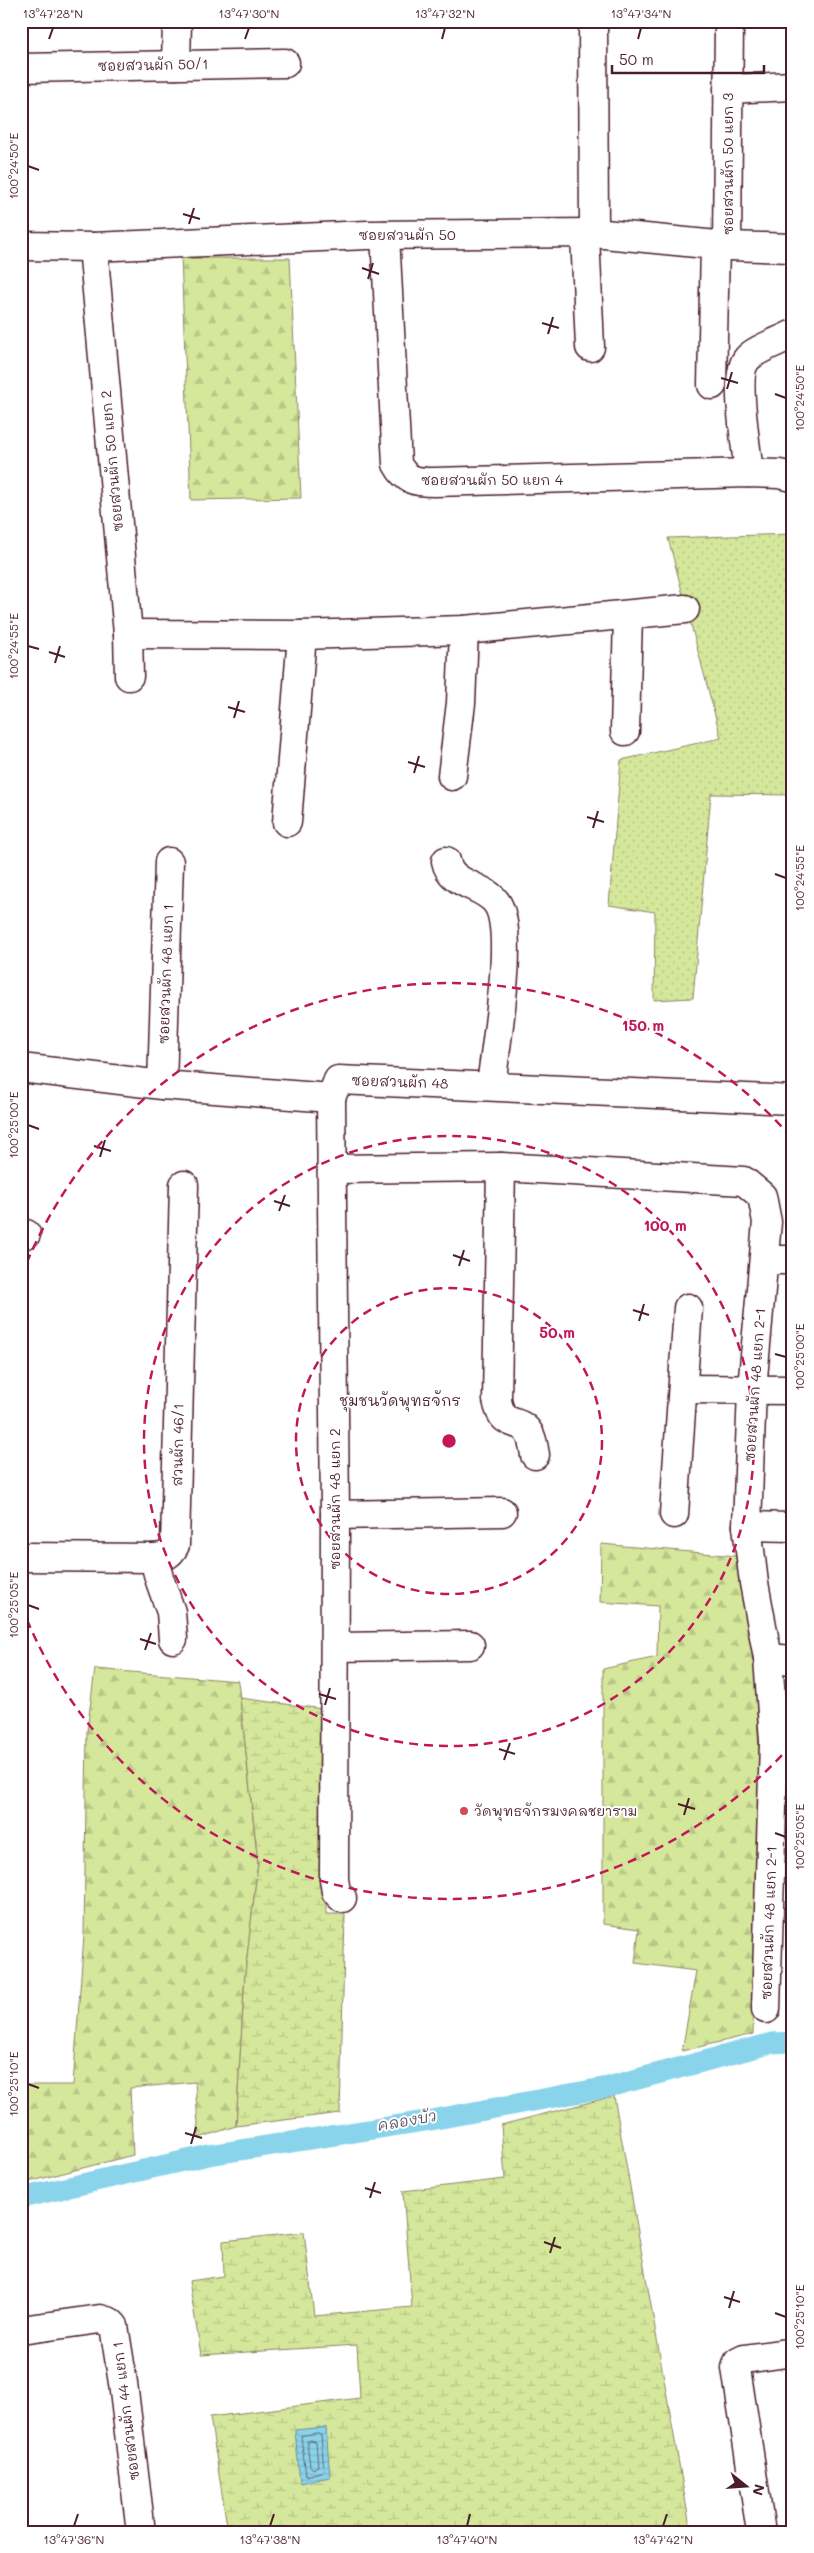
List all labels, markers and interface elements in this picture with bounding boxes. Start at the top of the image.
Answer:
text: 13°47'28"N [23,5,83,21]
text: 13°47'30"N [219,5,279,21]
text: 13°47'32"N [415,5,475,21]
text: 13°47'34"N [611,5,671,21]
scale bar [612,42,764,74]
text: 50 m [619,49,654,69]
street label: ซอยสวนผัก 50/1 [97,54,209,75]
street label: ซอยสวนผัก 50 แยก 3 [718,93,737,235]
text: 100°24'50"E [5,133,21,199]
street label: ซอยสวนผัก 50 [358,225,456,244]
text: 100°24'50"E [791,365,807,431]
street label: ซอยสวนผัก 50 แยก 2 [96,390,127,533]
street label: ซอยสวนผัก 50 แยก 4 [421,470,564,489]
text: 100°24'55"E [5,613,21,679]
text: 100°24'55"E [791,845,807,911]
street label: ซอยสวนผัก 48 แยก 1 [154,904,177,1044]
text: 150 m [622,1015,664,1035]
street label: ซอยสวนผัก 48 [351,1070,449,1093]
text: 100°25'00"E [5,1091,21,1159]
text: 100 m [643,1215,687,1235]
street label: ซอยสวนผัก 48 แยก 2-1 [740,1308,769,1462]
text: 50 m [539,1322,575,1342]
text: 100°25'00"E [791,1323,807,1391]
district label: ชุมชนวัดพุทธจักร [339,1389,461,1412]
street label: สวนผัก 46/1 [167,1403,188,1487]
street label: ซอยสวนผัก 48 แยก 2 [325,1428,344,1570]
centre of rings [440,1432,458,1450]
text: 100°25'05"E [5,1572,21,1638]
place label: วัดพุทธจักรมงคลชยาราม [474,1801,637,1822]
text: 100°25'05"E [791,1804,807,1870]
marker: วัดพุทธจักรมงคลชยาราม [458,1805,470,1817]
street label: ซอยสวนผัก 48 แยก 2-1 [756,1846,781,2000]
text: 100°25'10"E [5,2051,21,2117]
water label: คลองบัว [376,2105,438,2135]
text: 100°25'10"E [791,2284,807,2350]
street label: ซอยสวนผัก 44 แยก 1 [108,2340,143,2482]
north arrow [722,2460,772,2510]
text: N [748,2482,770,2498]
text: 13°47'36"N [44,2531,104,2547]
text: 13°47'38"N [240,2531,300,2547]
text: 13°47'40"N [437,2531,497,2547]
text: 13°47'42"N [633,2531,693,2547]

